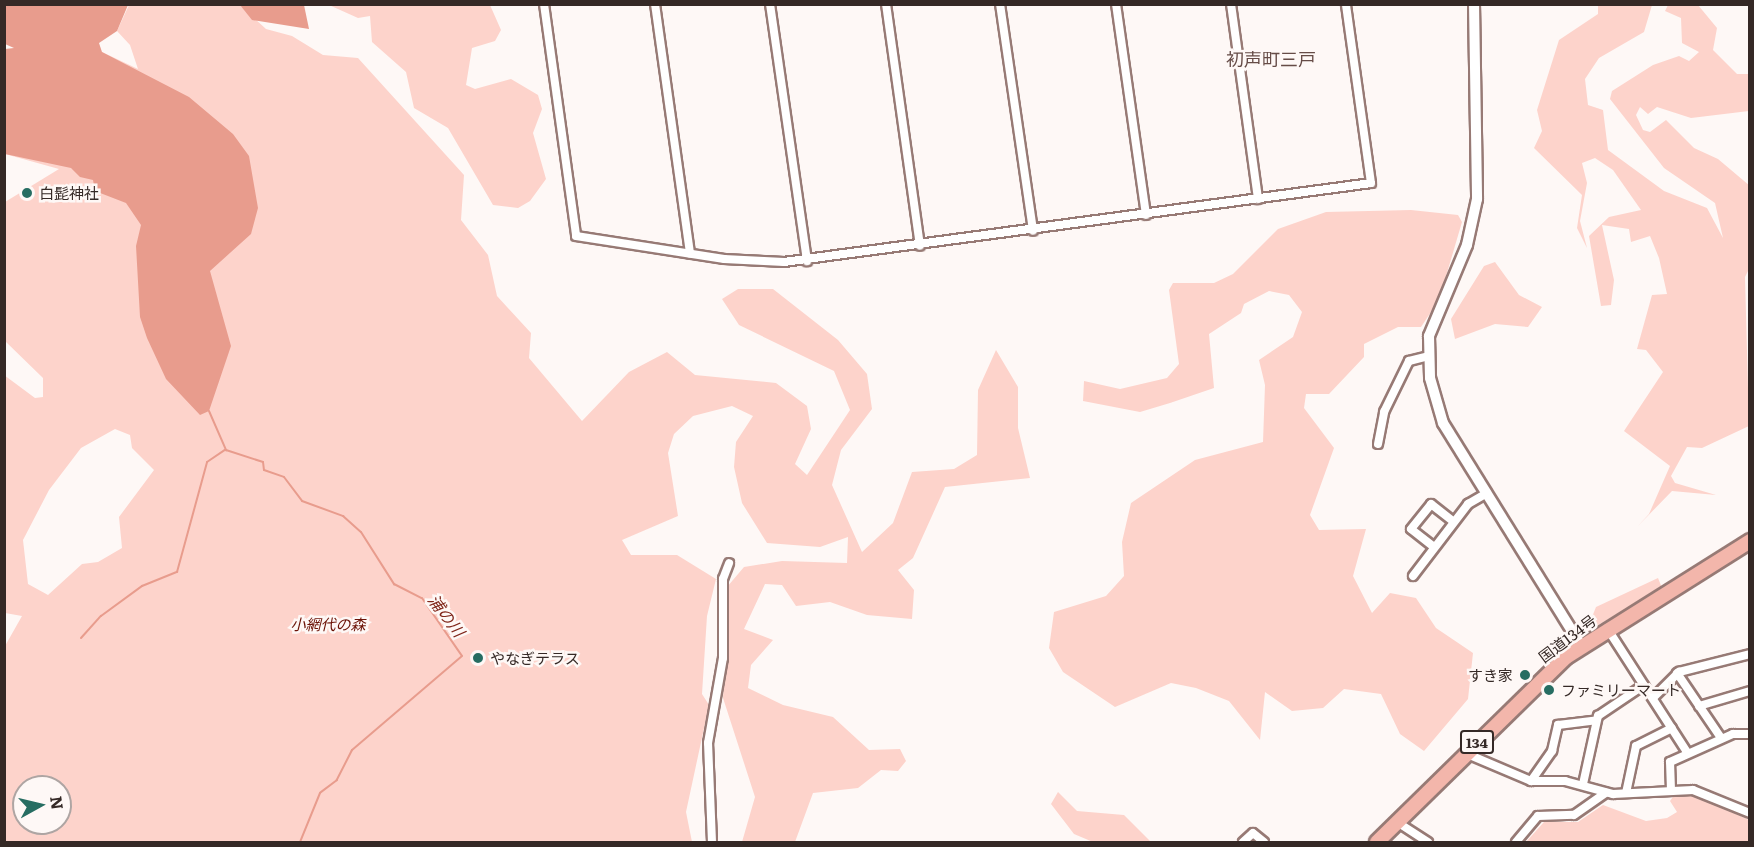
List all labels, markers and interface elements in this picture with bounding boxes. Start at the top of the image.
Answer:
district label: 初声町三戸 [1226,48,1316,70]
place label: 白髭神社 [39,184,99,202]
marker: 白髭神社 [20,186,34,200]
water label: 浦の川 [425,590,469,640]
street label: 国道134号 [1535,611,1599,665]
park label: 小網代の森 [291,615,365,633]
place label: やなぎテラス [490,649,580,667]
marker: やなぎテラス [471,651,485,665]
place label: すき家 [1468,666,1513,684]
marker: すき家 [1518,668,1532,682]
place label: ファミリーマート [1561,681,1681,699]
marker: ファミリーマート [1542,683,1556,697]
road number: 134 [1459,731,1495,753]
north arrow [12,775,72,835]
text: N [45,794,71,811]

